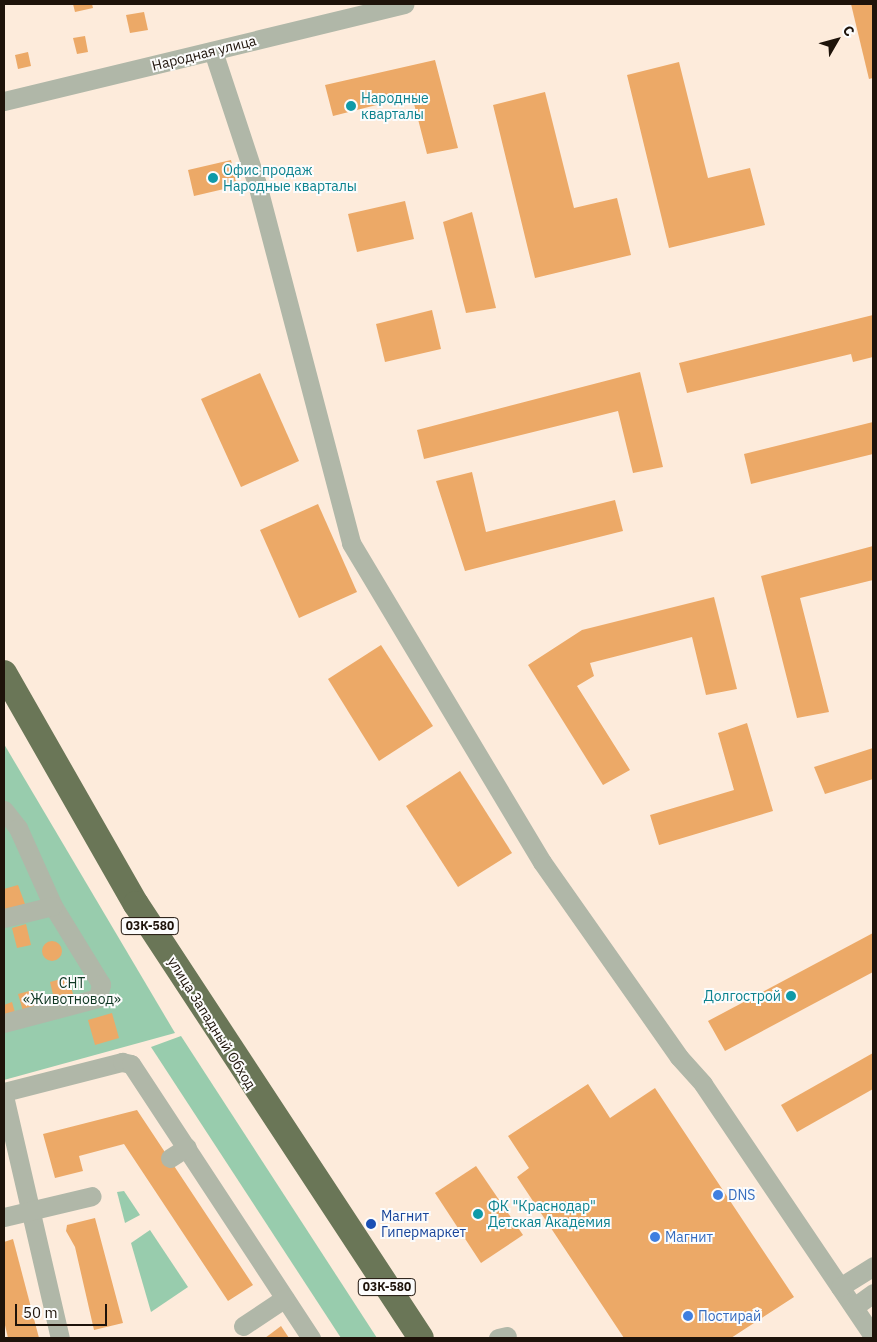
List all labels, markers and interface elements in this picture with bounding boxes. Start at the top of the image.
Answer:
north arrow [812,15,862,65]
text: С [839,22,859,40]
street label: Народная улица [150,32,258,74]
place label: Народные кварталы [361,90,429,122]
marker: Народные кварталы [345,100,357,112]
place label: Офис продаж Народные кварталы [223,162,357,194]
marker: Офис продаж Народные кварталы [207,172,219,184]
road number: 03К-580 [120,916,180,936]
street label: улица Западный Обход [164,954,260,1092]
park label: СНТ «Животновод» [23,975,121,1008]
place label: Долгострой [704,988,781,1004]
marker: Долгострой [785,990,797,1002]
place label: DNS [728,1187,755,1203]
marker: DNS [712,1189,724,1201]
place label: ФК "Краснодар" Детская Академия [488,1198,611,1230]
place label: Магнит Гипермаркет [381,1208,466,1240]
marker: ФК "Краснодар" Детская Академия [472,1208,484,1220]
marker: Магнит Гипермаркет [365,1218,377,1230]
place label: Магнит [665,1229,713,1245]
marker: Магнит [649,1231,661,1243]
road number: 03К-580 [357,1277,417,1296]
scale bar [18,1294,110,1326]
text: 50 m [23,1303,58,1322]
place label: Постирай [698,1308,761,1324]
marker: Постирай [682,1310,694,1322]

